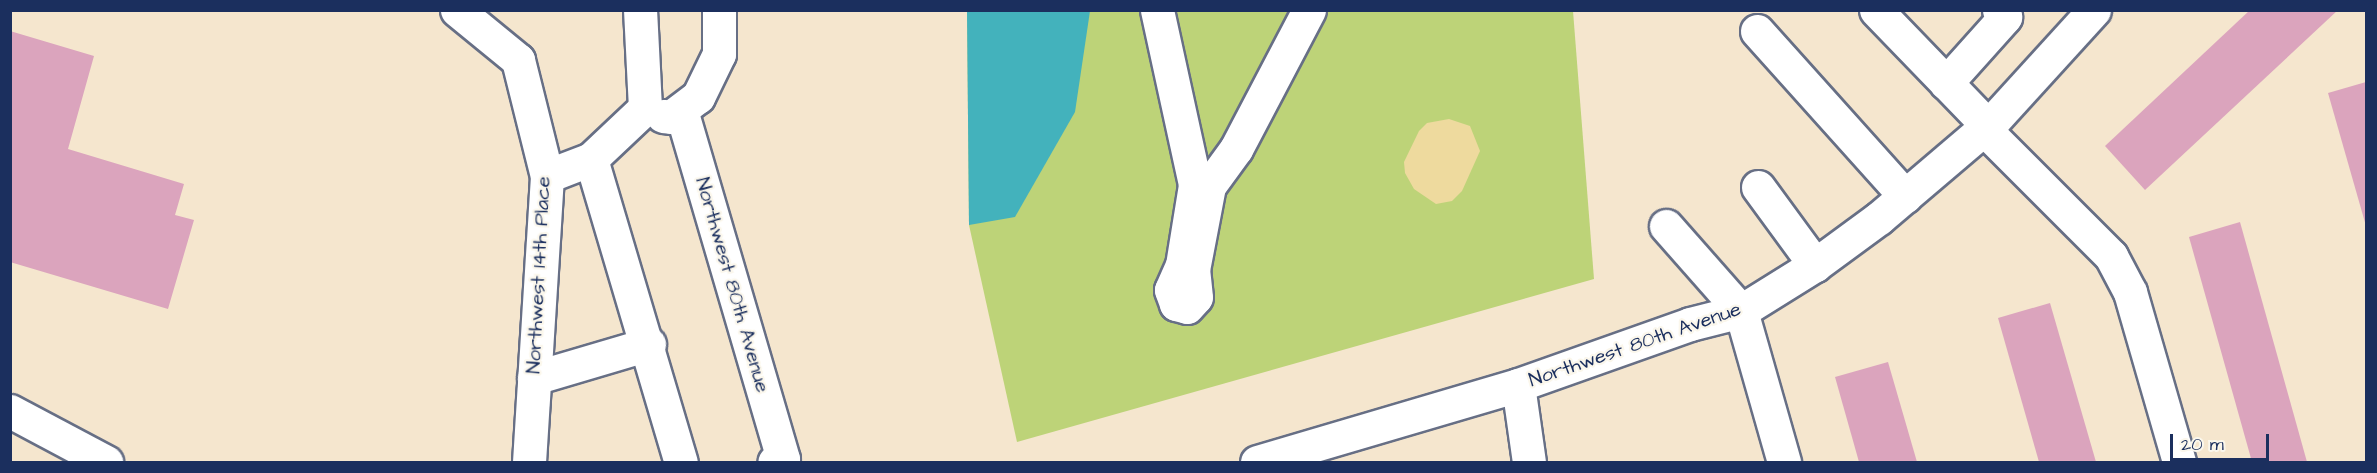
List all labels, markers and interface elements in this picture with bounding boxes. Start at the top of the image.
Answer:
street label: Northwest 80th Avenue [690,175,774,395]
street label: Northwest 14th Place [522,176,556,374]
street label: Northwest 80th Avenue [1526,297,1744,393]
scale bar [2173,422,2272,460]
text: 20 m [2181,432,2224,457]

